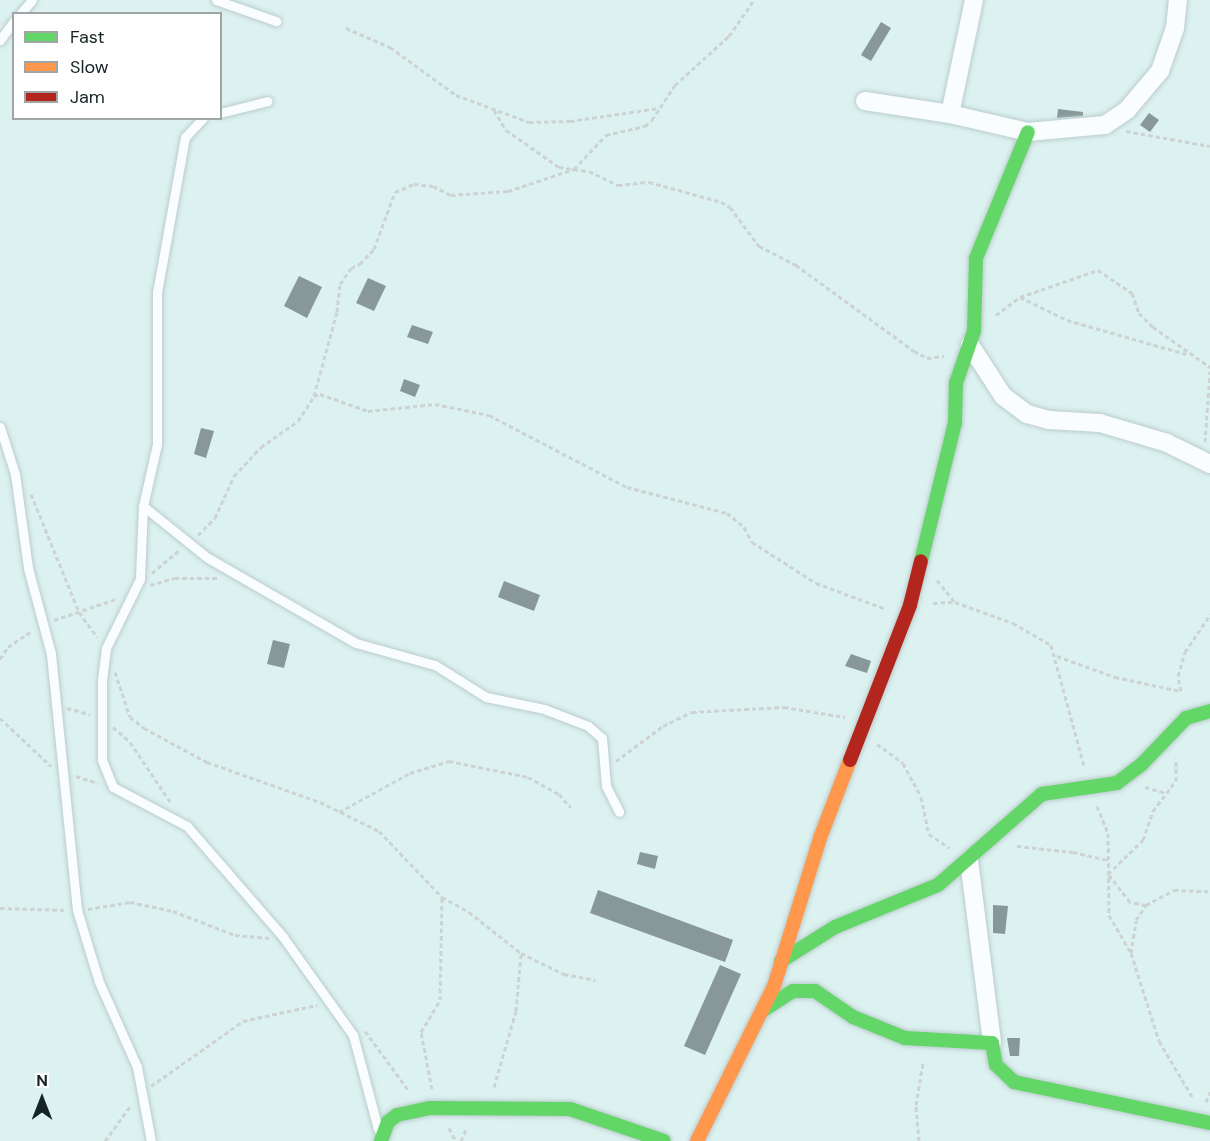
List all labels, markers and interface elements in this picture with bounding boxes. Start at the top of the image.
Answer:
legend [12,12,222,120]
text: Fast [70,25,105,49]
text: Slow [70,55,109,79]
text: Jam [70,85,105,109]
north arrow [12,1069,72,1129]
text: N [36,1070,48,1091]

